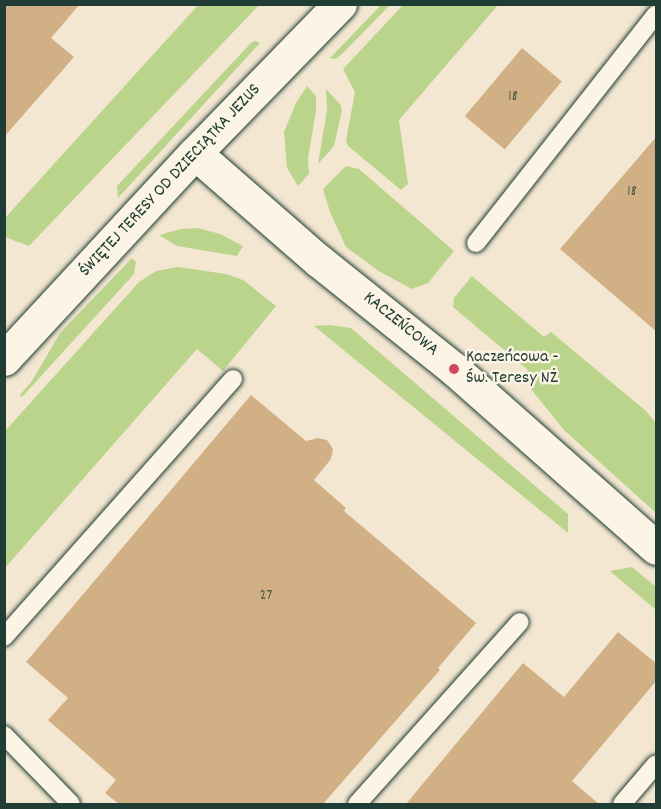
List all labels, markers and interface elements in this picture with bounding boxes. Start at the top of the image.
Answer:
street label: ŚWIĘTEJ TERESY OD DZIECIĄTKA JEZUS [76,80,266,282]
house number: 18 [508,89,518,107]
house number: 18 [627,184,637,202]
street label: KACZEŃCOWA [358,288,442,362]
place label: Kaczeńcowa - Św. Teresy NŻ [466,348,559,391]
marker: Kaczeńcowa - Św. Teresy NŻ [447,362,461,376]
house number: 27 [260,588,272,606]

